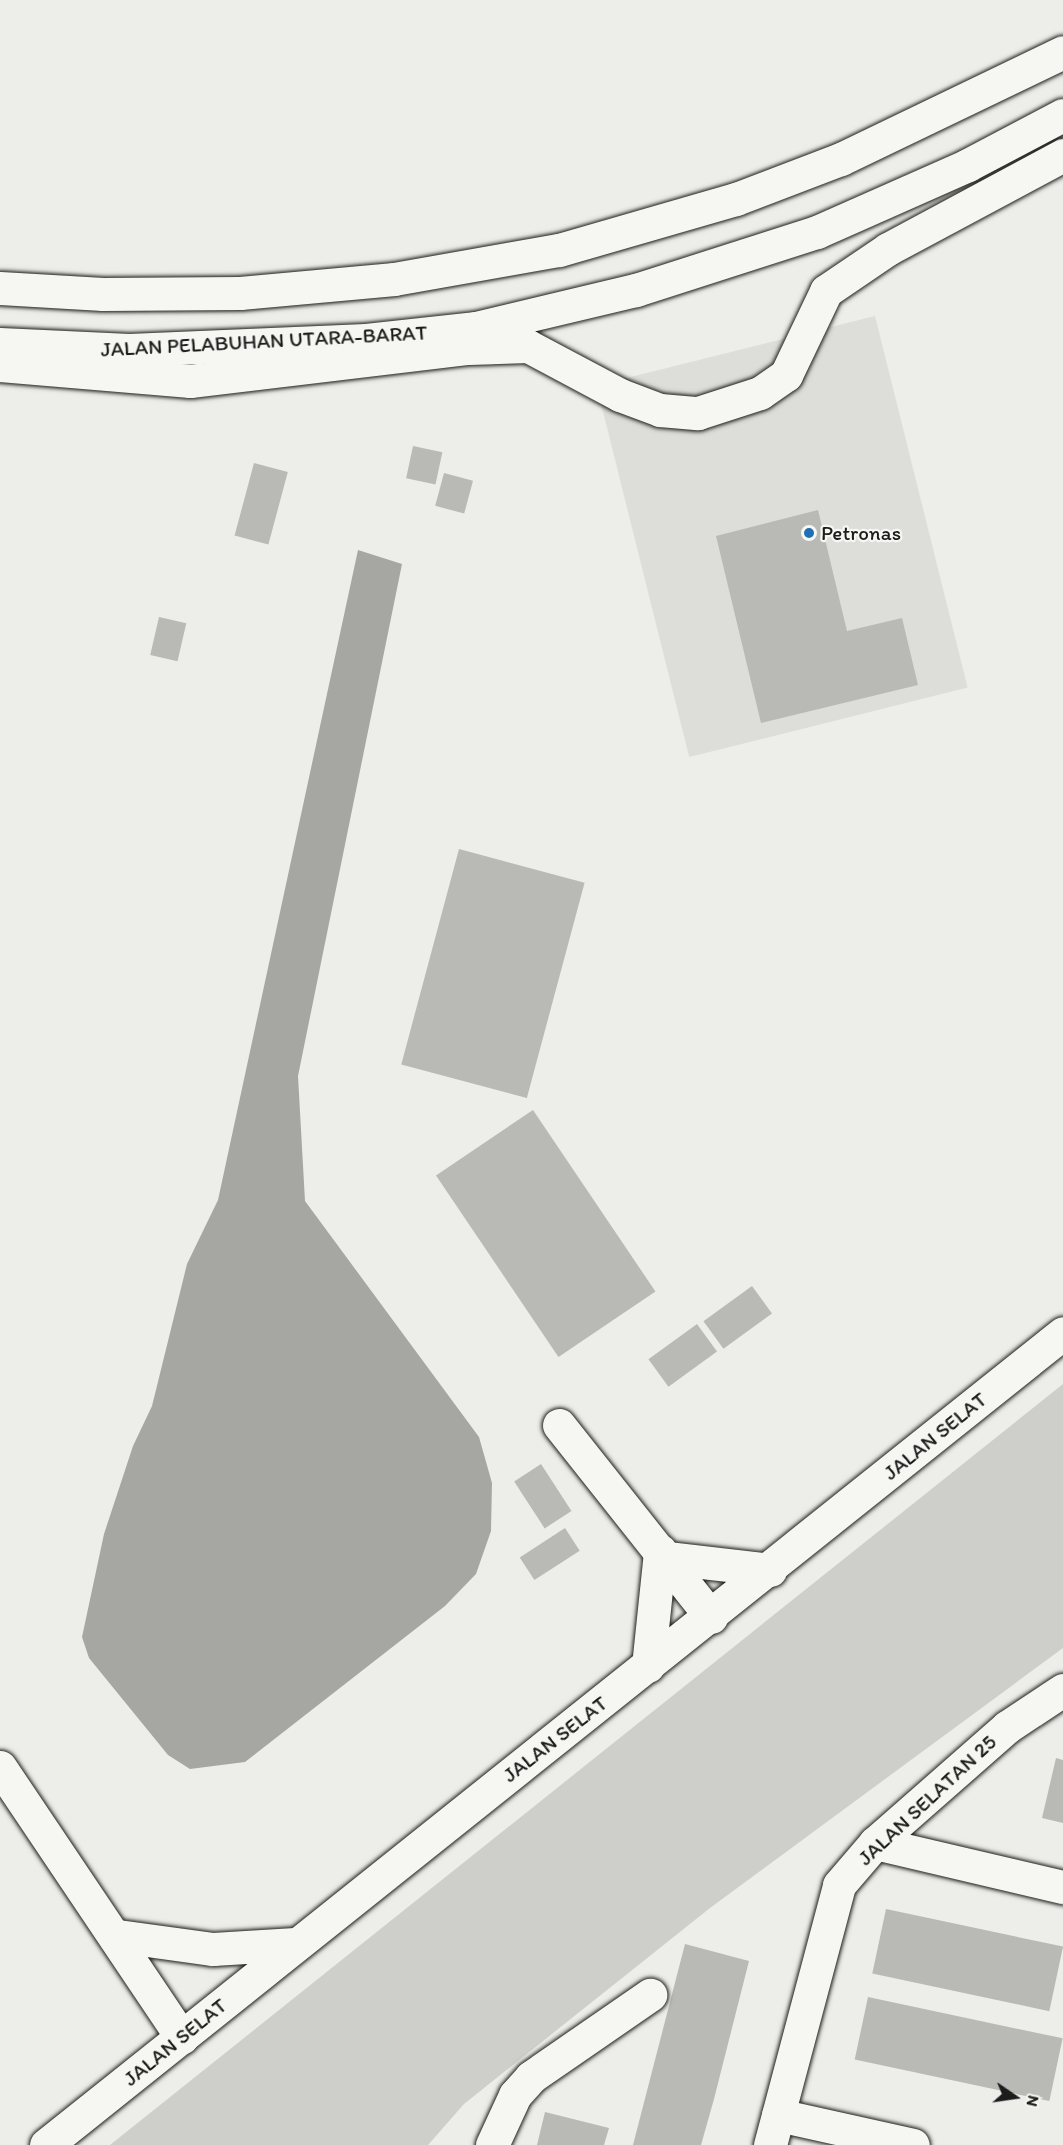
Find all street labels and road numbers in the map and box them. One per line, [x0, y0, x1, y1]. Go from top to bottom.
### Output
street label: JALAN PELABUHAN UTARA-BARAT [100, 320, 428, 362]
street label: JALAN SELAT [878, 1387, 992, 1485]
street label: JALAN SELAT [498, 1690, 612, 1788]
street label: JALAN SELATAN 25 [853, 1729, 1001, 1871]
street label: JALAN SELAT [118, 1993, 232, 2091]

